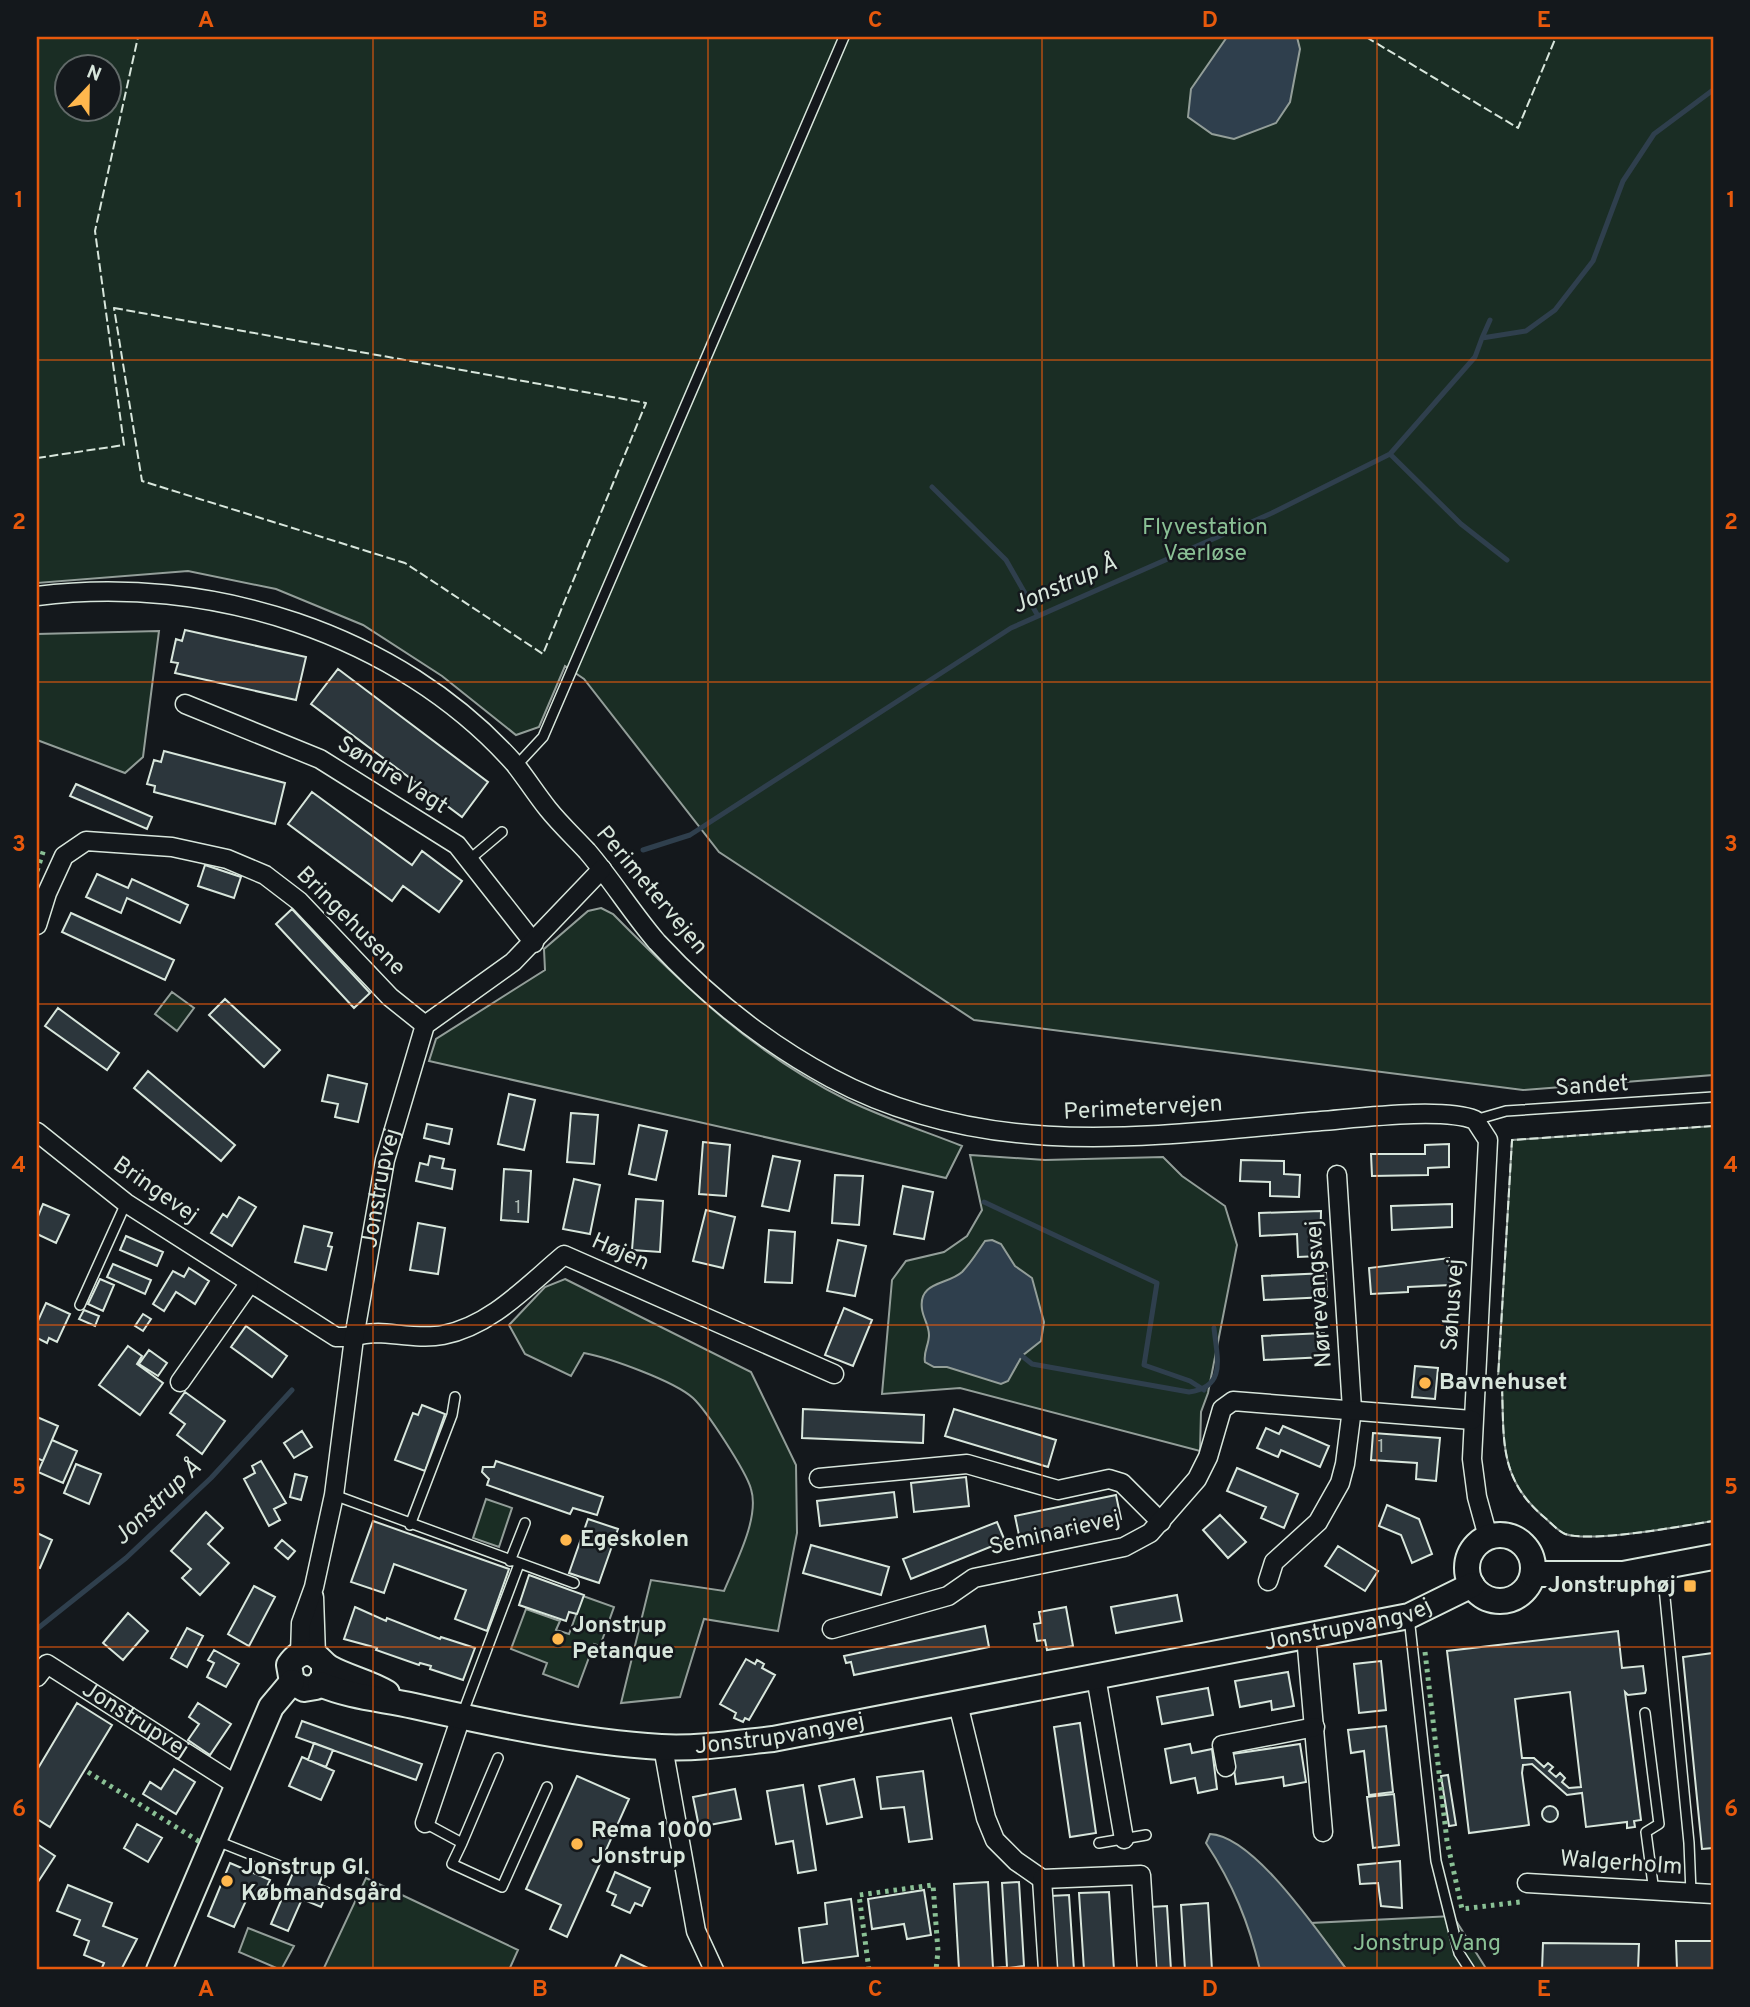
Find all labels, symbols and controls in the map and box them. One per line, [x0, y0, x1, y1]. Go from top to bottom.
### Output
text: A [198, 7, 214, 36]
text: B [532, 7, 548, 36]
text: C [868, 7, 882, 36]
text: D [1202, 7, 1218, 36]
text: E [1537, 7, 1551, 36]
north arrow [52, 52, 122, 122]
text: N [83, 60, 104, 88]
text: 1 [14, 187, 24, 216]
text: 1 [1726, 187, 1736, 216]
text: 2 [12, 509, 26, 538]
text: 2 [1724, 509, 1738, 538]
park label: Flyvestation Værløse [1142, 514, 1268, 569]
water label: Jonstrup Å [1008, 548, 1122, 621]
street label: Søndre Vagt [331, 731, 453, 821]
street label: Perimetervejen [589, 821, 713, 961]
text: 3 [12, 831, 26, 860]
text: 3 [1724, 831, 1738, 860]
street label: Bringehusene [289, 861, 411, 983]
street label: Sandet [1554, 1070, 1630, 1104]
street label: Perimetervejen [1063, 1090, 1223, 1128]
street label: Jonstrupvej [355, 1125, 408, 1250]
street label: Bringevej [107, 1151, 203, 1231]
text: 4 [12, 1152, 26, 1181]
text: 4 [1724, 1152, 1738, 1181]
house number: 1 [514, 1196, 522, 1220]
street label: Nørrevangsvej [1300, 1219, 1340, 1369]
street label: Højen [587, 1227, 653, 1279]
street label: Søhusvej [1436, 1258, 1472, 1352]
place label: Bavnehuset [1439, 1369, 1567, 1398]
marker: Bavnehuset [1417, 1375, 1433, 1391]
house number: 1 [1377, 1435, 1385, 1459]
water label: Jonstrup Å [107, 1453, 209, 1553]
text: 5 [12, 1474, 26, 1503]
text: 5 [1724, 1474, 1738, 1503]
street label: Seminarievej [987, 1505, 1123, 1563]
place label: Egeskolen [580, 1526, 689, 1555]
marker: Egeskolen [558, 1532, 574, 1548]
place label: Jonstruphøj [1548, 1572, 1676, 1601]
marker: Jonstruphøj [1682, 1578, 1698, 1594]
street label: Jonstrupvangvej [1262, 1592, 1437, 1658]
place label: Jonstrup Petanque [572, 1612, 674, 1667]
marker: Jonstrup Petanque [550, 1631, 566, 1647]
street label: Jonstrupvej [76, 1675, 194, 1765]
street label: Jonstrupvangvej [694, 1707, 867, 1761]
text: 6 [12, 1796, 26, 1825]
text: 6 [1724, 1796, 1738, 1825]
place label: Rema 1000 Jonstrup [591, 1817, 713, 1872]
marker: Rema 1000 Jonstrup [569, 1836, 585, 1852]
street label: Walgerholm [1559, 1845, 1683, 1883]
place label: Jonstrup Gl. Købmandsgård [241, 1854, 402, 1909]
marker: Jonstrup Gl. Købmandsgård [219, 1873, 235, 1889]
park label: Jonstrup Vang [1353, 1930, 1501, 1959]
text: A [198, 1976, 214, 2005]
text: B [532, 1976, 548, 2005]
text: C [868, 1976, 882, 2005]
text: D [1202, 1976, 1218, 2005]
text: E [1537, 1976, 1551, 2005]

